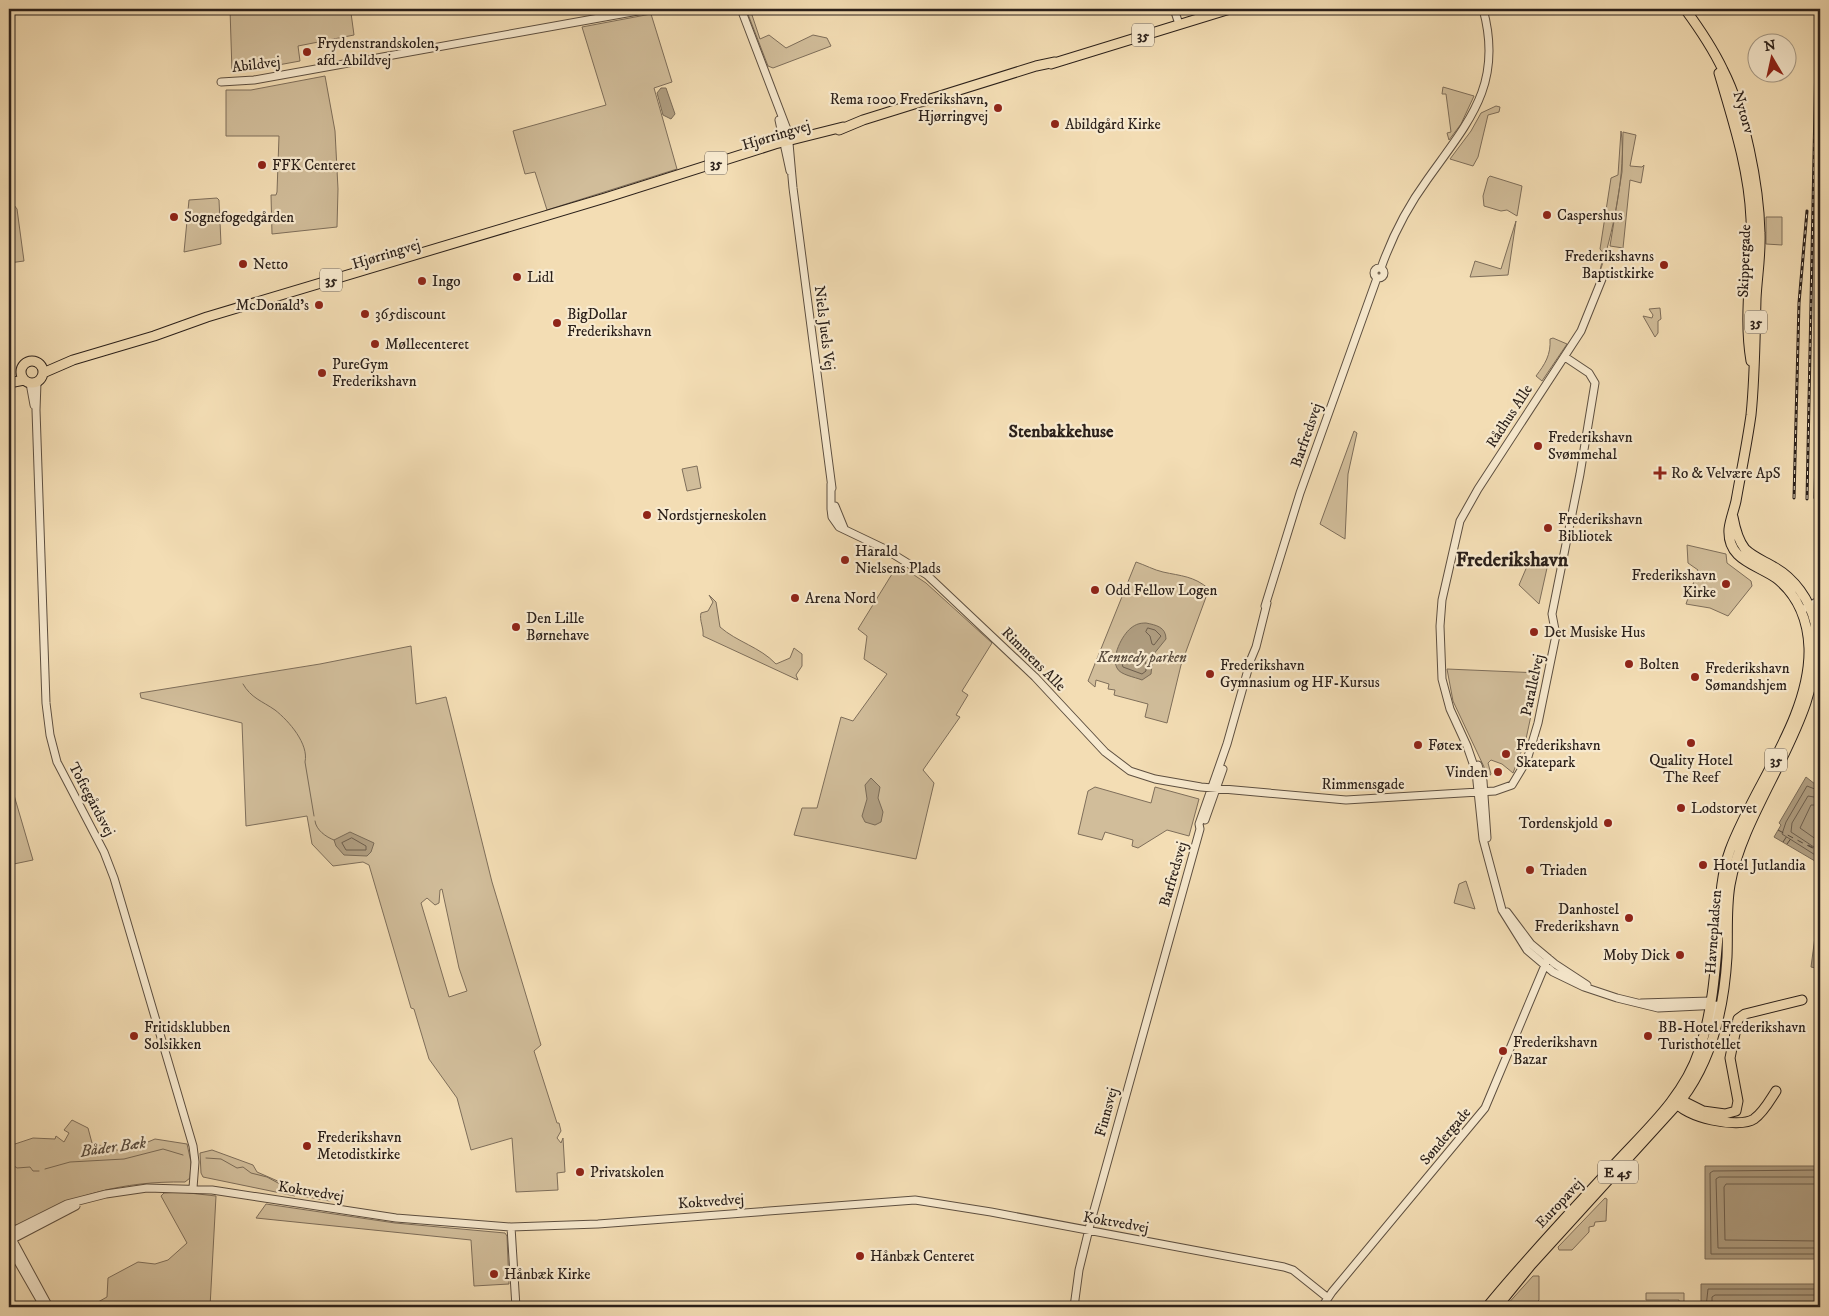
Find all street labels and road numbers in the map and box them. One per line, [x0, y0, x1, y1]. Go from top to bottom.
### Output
road number: 35 [1132, 24, 1154, 46]
street label: Abildvej [231, 52, 281, 77]
street label: Nytorv [1728, 89, 1759, 136]
street label: Hjørringvej [740, 116, 813, 155]
road number: 35 [705, 152, 727, 174]
street label: Skippergade [1734, 224, 1755, 298]
street label: Hjørringvej [350, 235, 423, 274]
road number: 35 [320, 268, 342, 292]
street label: Niels Juels Vej [810, 285, 839, 371]
road number: 35 [1745, 311, 1767, 334]
street label: Rådhus Alle [1482, 381, 1537, 452]
street label: Barfredsvej [1287, 400, 1326, 470]
street label: Rimmens Alle [997, 623, 1070, 696]
street label: Parallelvej [1517, 652, 1548, 718]
road number: 35 [1765, 748, 1787, 772]
street label: Toftegårdsvej [64, 759, 119, 839]
street label: Rimmensgade [1322, 775, 1404, 794]
street label: Barfredsvej [1155, 839, 1192, 909]
street label: Havnepladsen [1701, 889, 1726, 975]
street label: Finnsvej [1091, 1085, 1122, 1139]
street label: Søndergade [1416, 1104, 1475, 1169]
road number: E 45 [1598, 1160, 1638, 1184]
street label: Europavej [1532, 1175, 1587, 1232]
street label: Koktvedvej [277, 1177, 345, 1206]
street label: Koktvedvej [677, 1190, 745, 1213]
street label: Koktvedvej [1082, 1207, 1150, 1238]

